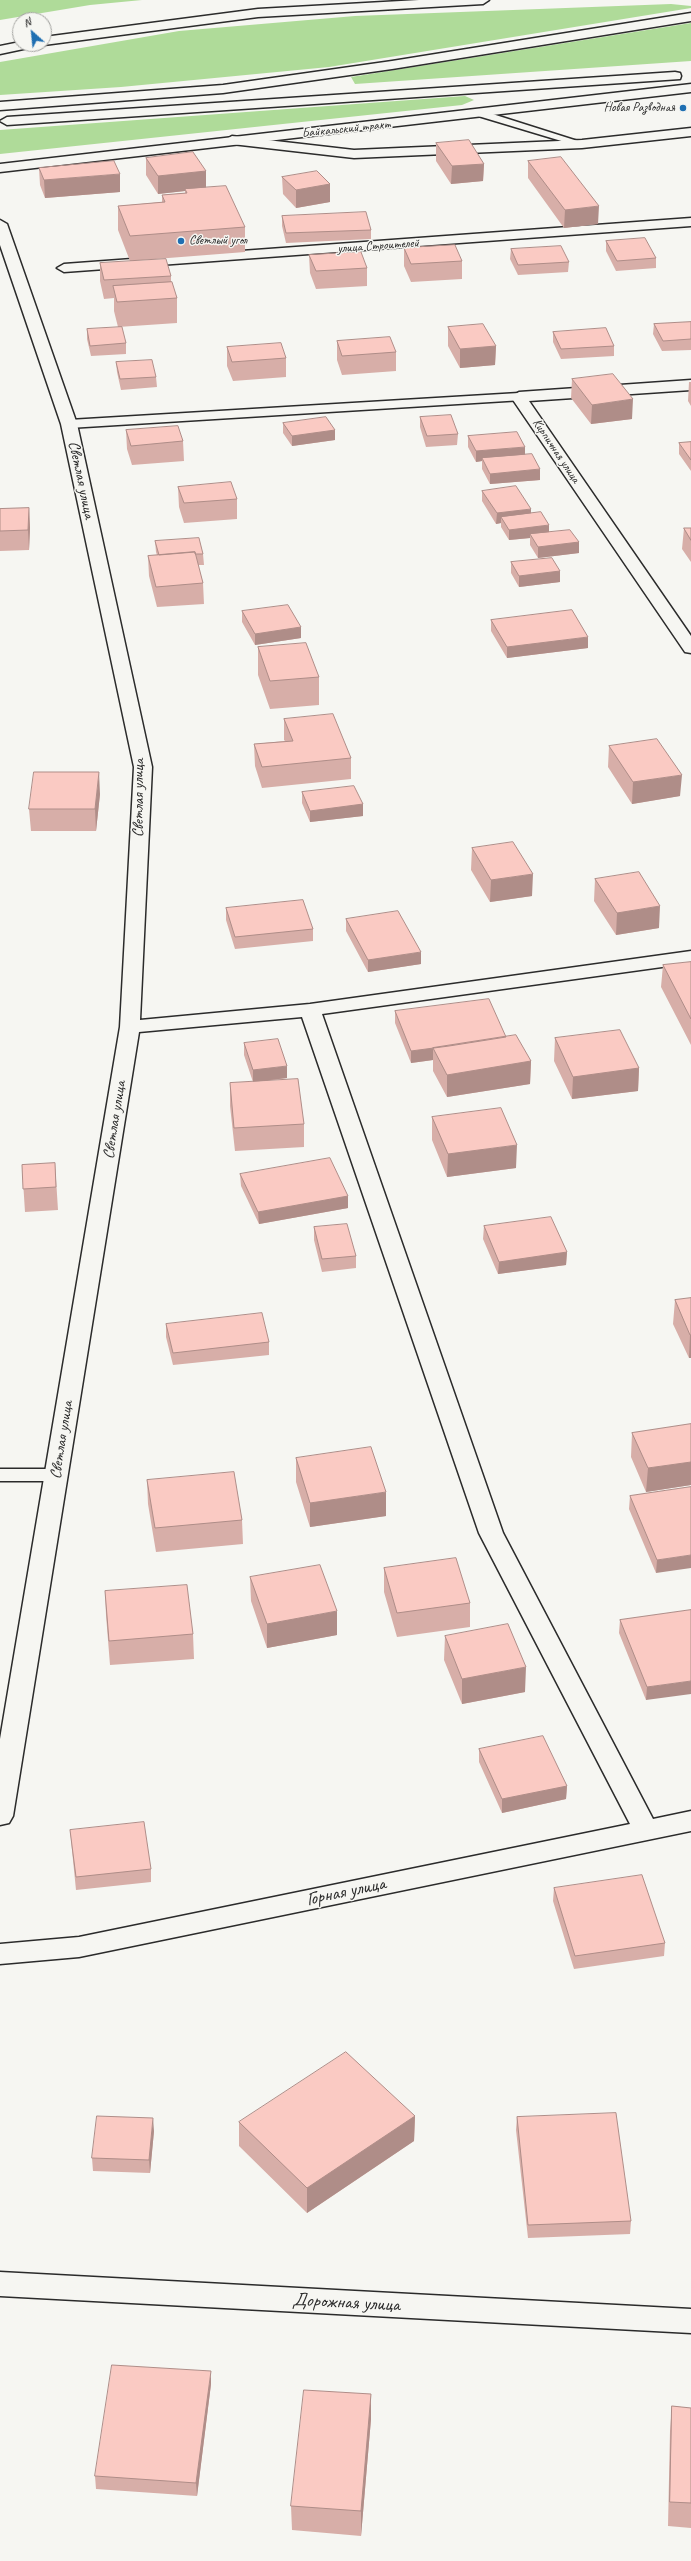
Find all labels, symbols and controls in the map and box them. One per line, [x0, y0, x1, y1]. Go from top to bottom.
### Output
north arrow [12, 12, 52, 52]
text: N [21, 14, 33, 30]
place label: Новая Разводная [604, 100, 675, 116]
marker: Новая Разводная [678, 103, 688, 113]
street label: Байкальский тракт [301, 117, 391, 141]
place label: Светлый угол [189, 233, 247, 249]
street label: улица Строителей [337, 235, 419, 257]
marker: Светлый угол [176, 236, 186, 246]
street label: Кирпичная улица [529, 416, 583, 486]
street label: Светлая улица [63, 440, 99, 520]
street label: Светлая улица [129, 759, 149, 837]
street label: Светлая улица [99, 1080, 131, 1160]
street label: Светлая улица [46, 1400, 78, 1480]
street label: Горная улица [304, 1872, 388, 1912]
street label: Дорожная улица [292, 2289, 400, 2317]

